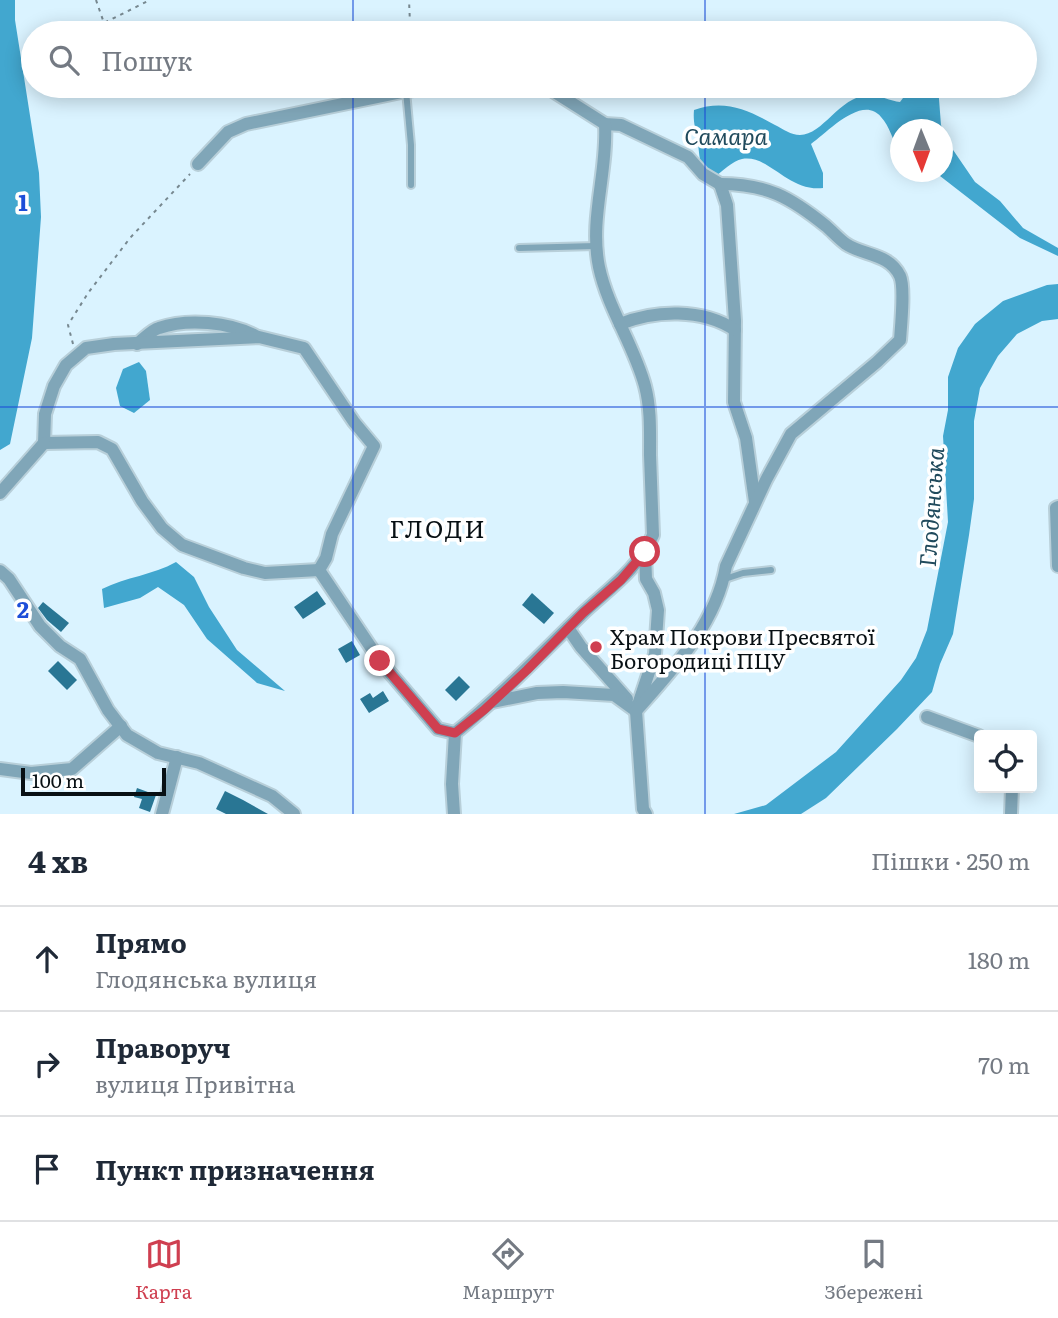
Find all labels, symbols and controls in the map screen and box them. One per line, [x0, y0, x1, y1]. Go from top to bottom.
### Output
search box [21, 21, 1037, 98]
text: Пошук [101, 40, 192, 79]
icon: search [45, 41, 83, 79]
water label: Самара [684, 118, 768, 152]
north arrow [890, 119, 953, 182]
text: 1 [18, 184, 28, 218]
water label: Глодянська [909, 446, 951, 568]
district label: ГЛОДИ [389, 510, 487, 545]
route start [629, 536, 660, 567]
text: 2 [17, 591, 29, 625]
place label: Храм Покрови Пресвятої Богородиці ПЦУ [610, 620, 875, 675]
marker: Храм Покрови Пресвятої Богородиці ПЦУ [588, 639, 604, 655]
route end [364, 645, 395, 676]
map controls [974, 730, 1037, 793]
button: locate [974, 730, 1037, 793]
scale bar [21, 765, 166, 797]
text: 100 m [32, 766, 84, 794]
text: 4 хв [28, 838, 88, 882]
text: Пішки · 250 m [871, 843, 1030, 877]
text: Прямо [95, 922, 187, 961]
icon: ahead [28, 940, 66, 978]
text: 180 m [968, 942, 1030, 976]
text: Глодянська вулиця [95, 961, 317, 995]
text: Праворуч [95, 1027, 231, 1066]
icon: right [28, 1045, 66, 1083]
text: 70 m [978, 1047, 1030, 1081]
text: вулиця Привітна [95, 1066, 295, 1100]
text: Пункт призначення [95, 1149, 375, 1188]
icon: arrive [28, 1150, 66, 1188]
tab: Карта [135, 1235, 192, 1305]
tab: Маршрут [462, 1235, 554, 1305]
tab: Збережені [825, 1235, 923, 1305]

